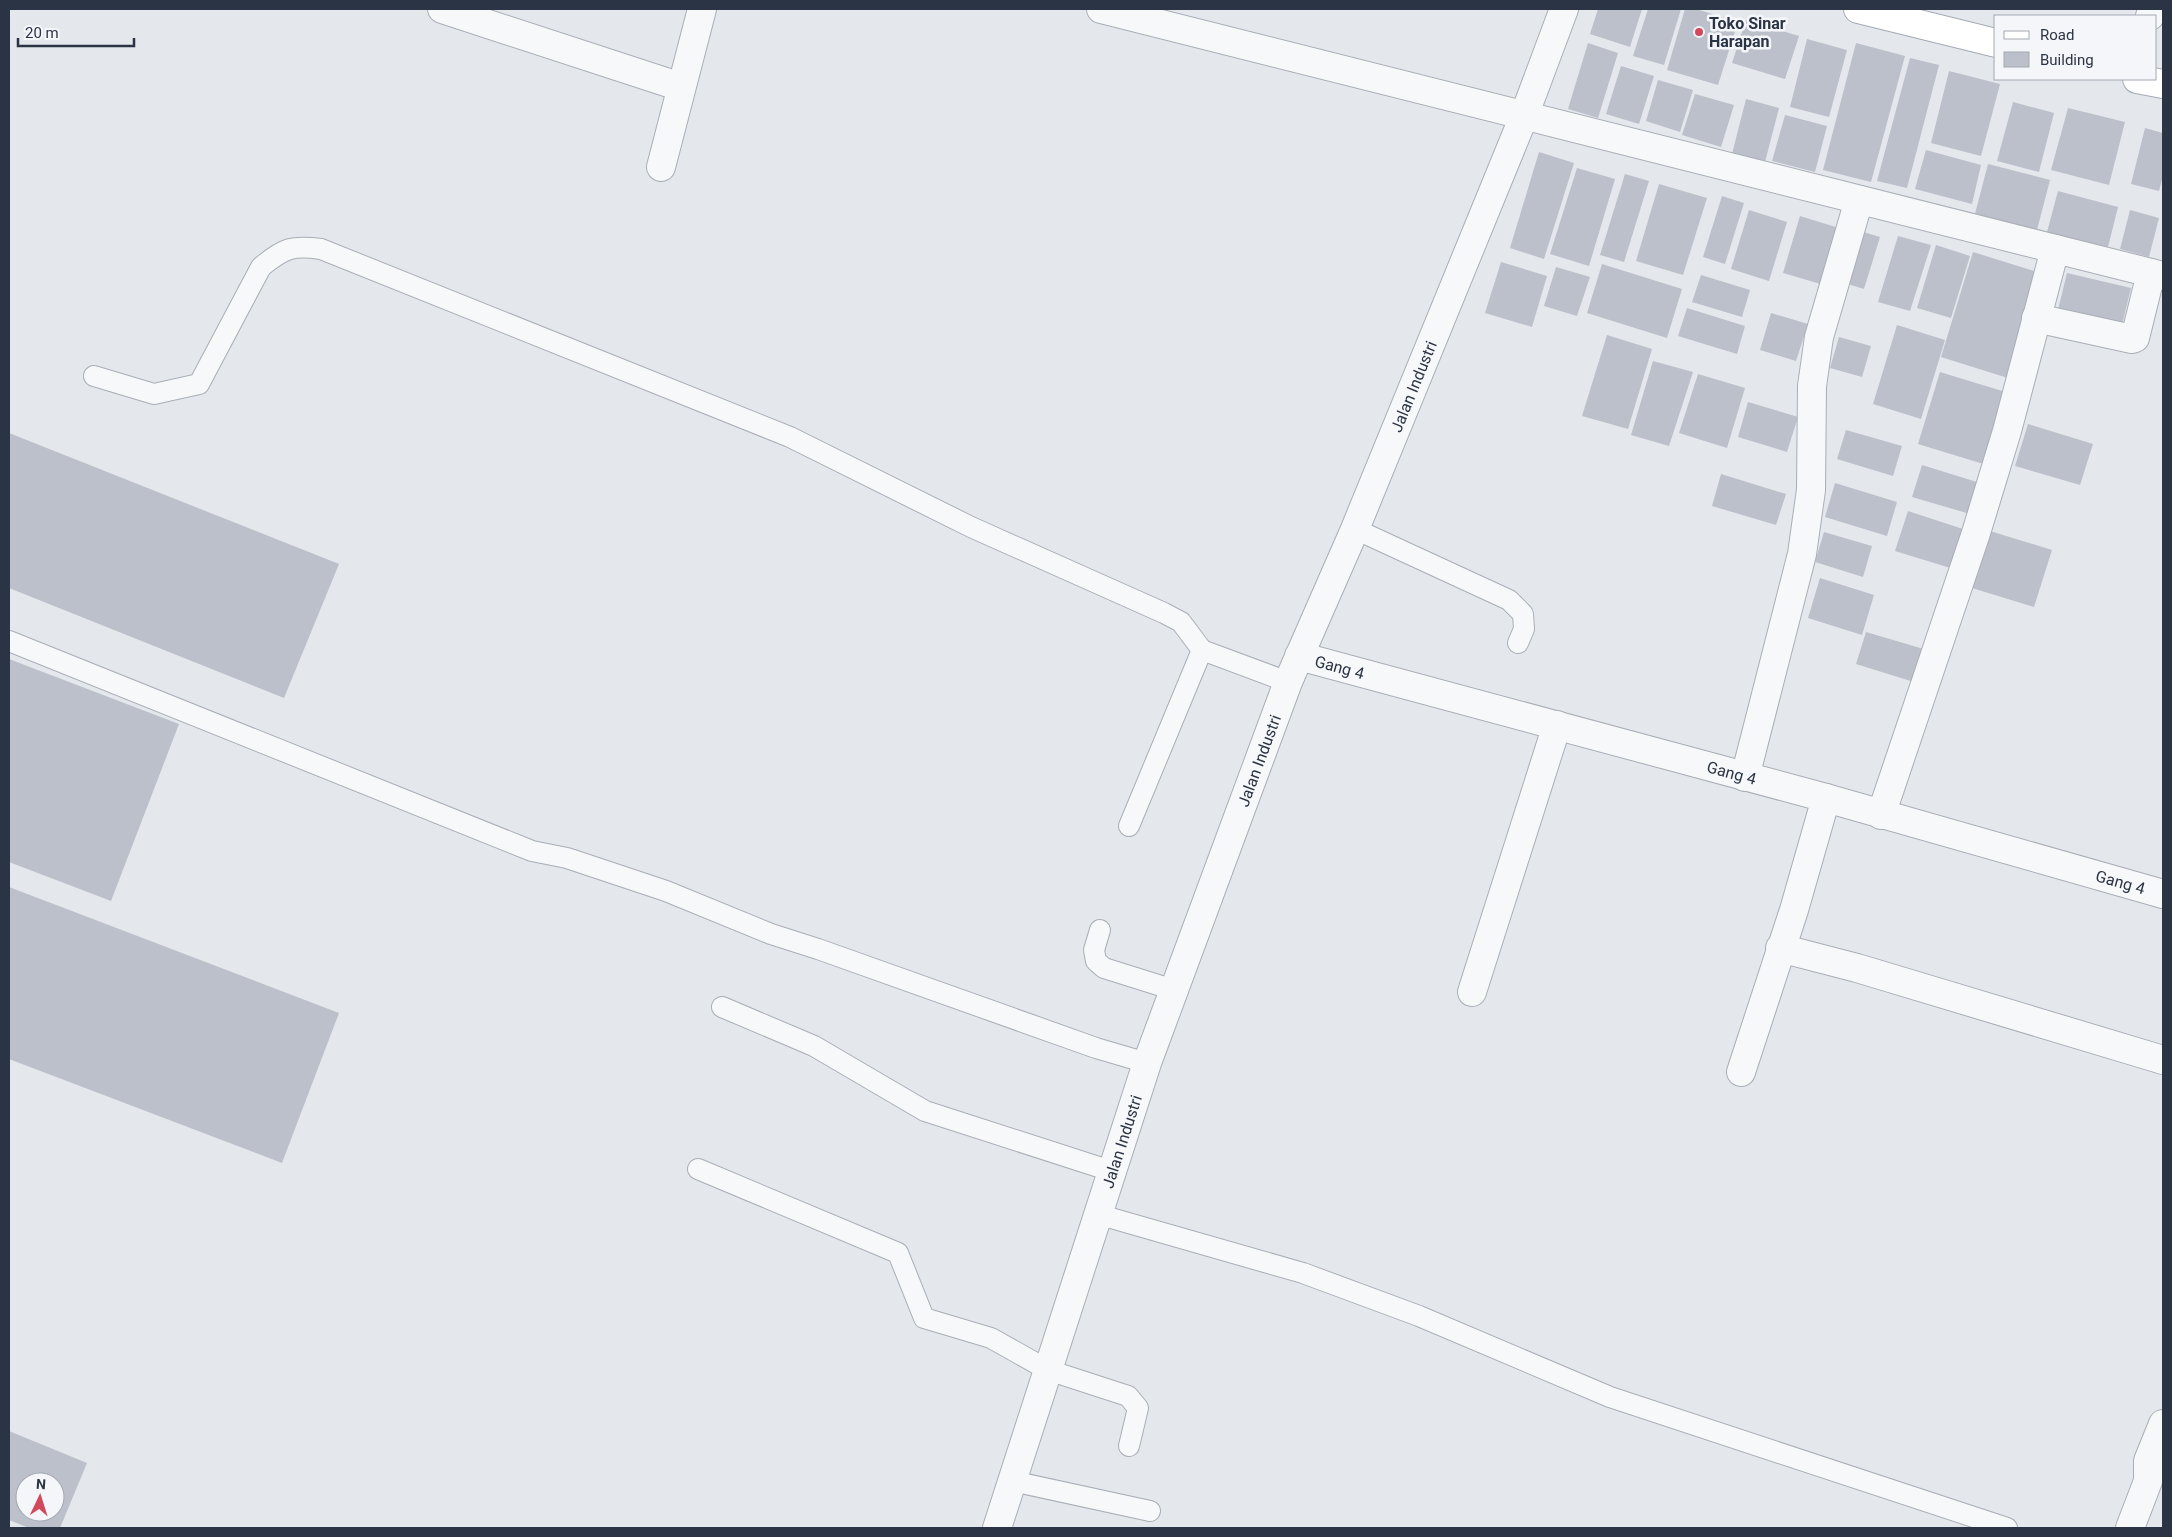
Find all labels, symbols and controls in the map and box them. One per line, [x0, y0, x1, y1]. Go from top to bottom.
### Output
place label: Toko Sinar Harapan [1709, 14, 1786, 51]
scale bar [18, 15, 134, 47]
legend [1994, 15, 2157, 80]
text: 20 m [25, 24, 59, 42]
marker: Toko Sinar Harapan [1693, 26, 1705, 38]
text: Road [2040, 26, 2074, 44]
text: Building [2040, 51, 2094, 69]
street label: Jalan Industri [1387, 338, 1441, 435]
street label: Gang 4 [1313, 652, 1366, 683]
street label: Jalan Industri [1234, 712, 1285, 810]
street label: Gang 4 [1705, 757, 1758, 789]
street label: Gang 4 [2094, 866, 2147, 898]
street label: Jalan Industri [1098, 1093, 1146, 1191]
north arrow [15, 1472, 65, 1522]
text: N [35, 1476, 46, 1492]

